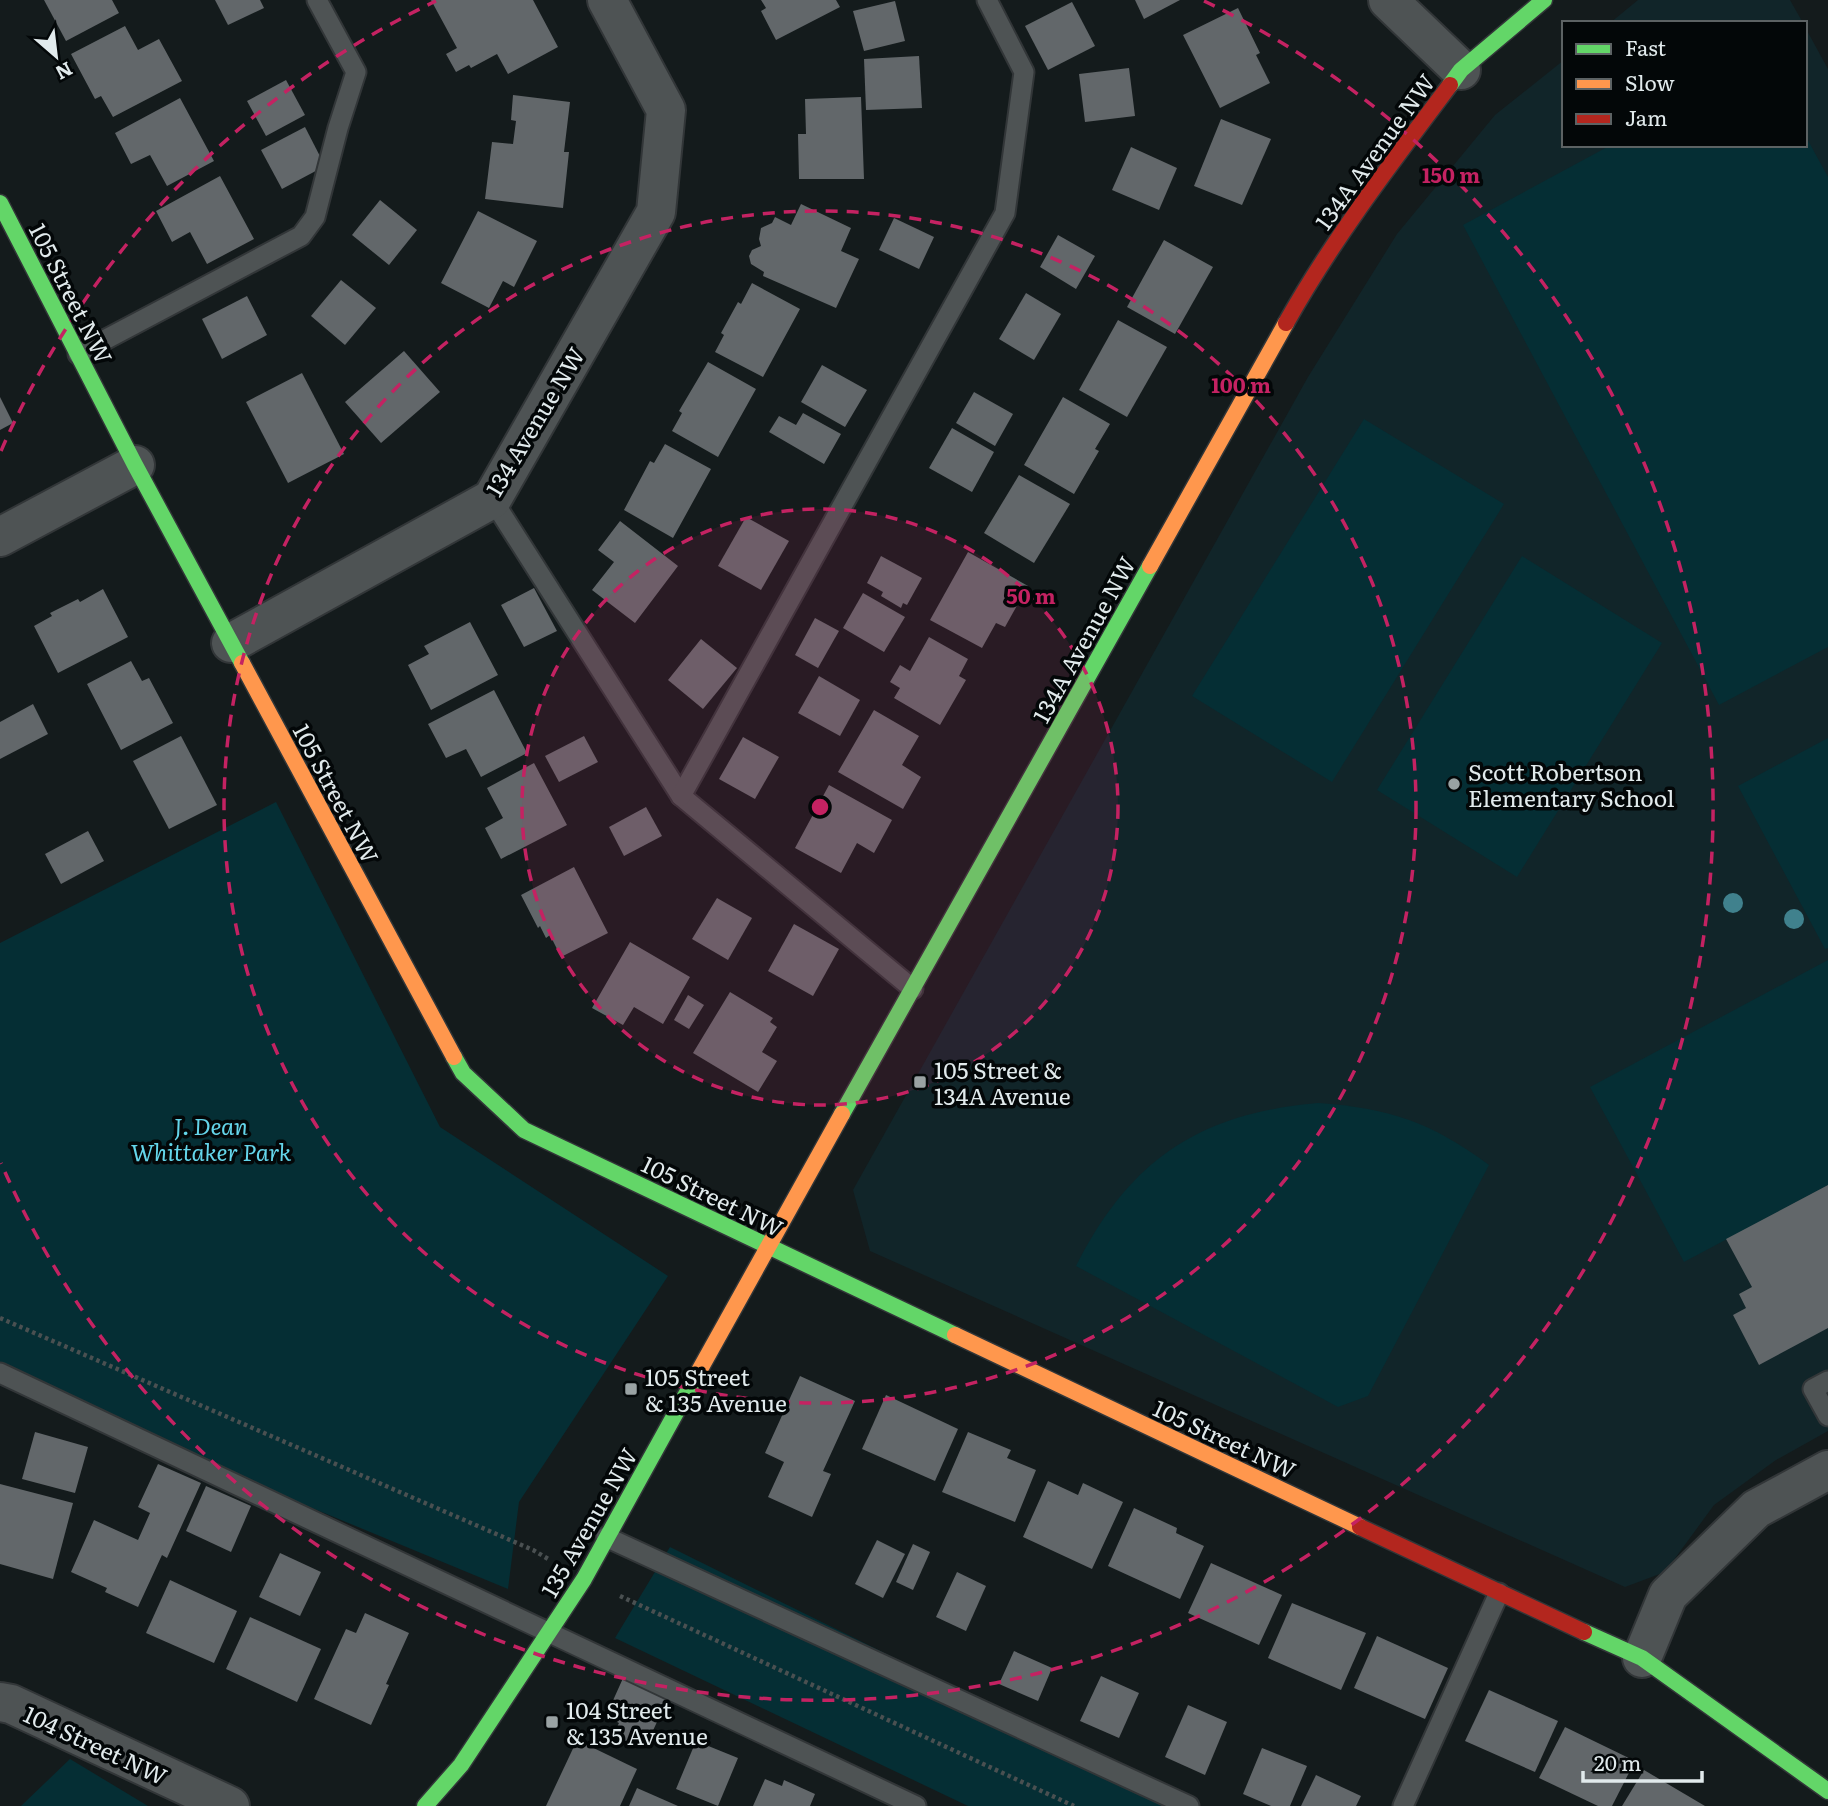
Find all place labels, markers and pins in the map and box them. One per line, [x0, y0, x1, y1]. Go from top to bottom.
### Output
place label: Scott Robertson Elementary School [1468, 754, 1675, 814]
marker: Scott Robertson Elementary School [1446, 776, 1462, 792]
centre of rings [808, 795, 832, 819]
place label: 105 Street & 134A Avenue [934, 1052, 1071, 1112]
marker: 105 Street & 134A Avenue [912, 1074, 928, 1090]
place label: 105 Street & 135 Avenue [645, 1359, 787, 1419]
marker: 105 Street & 135 Avenue [623, 1381, 639, 1397]
place label: 104 Street & 135 Avenue [566, 1692, 708, 1752]
marker: 104 Street & 135 Avenue [544, 1714, 560, 1730]

